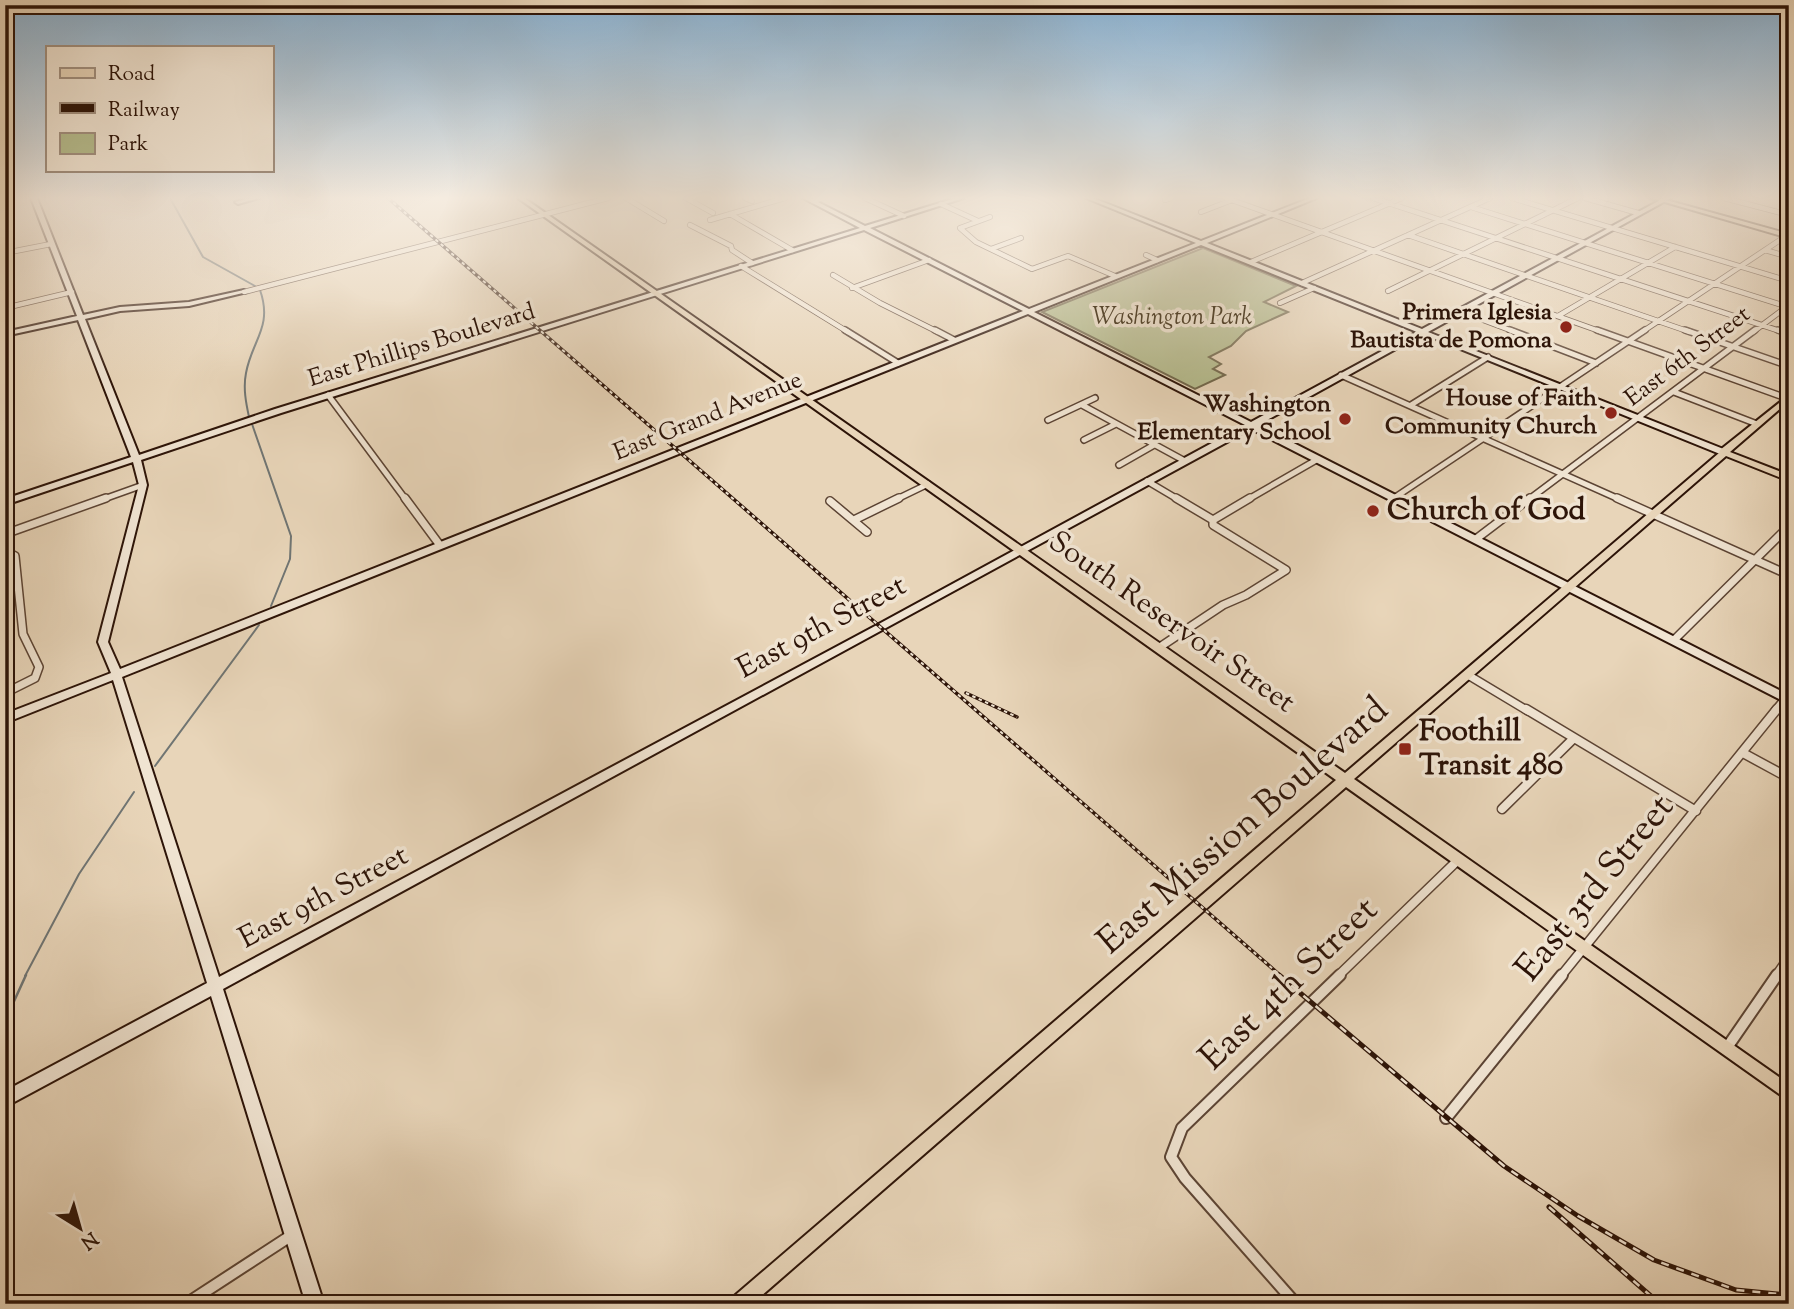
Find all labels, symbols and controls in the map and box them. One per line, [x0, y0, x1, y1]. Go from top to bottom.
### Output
legend [46, 46, 273, 172]
text: Road [108, 60, 155, 90]
text: Railway [108, 96, 180, 126]
text: Park [108, 130, 149, 160]
street label: East Phillips Boulevard [304, 295, 540, 397]
place label: Primera Iglesia Bautista de Pomona [1350, 296, 1553, 358]
street label: East 6th Street [1618, 298, 1758, 416]
park label: Washington Park [1092, 301, 1252, 335]
marker: Primera Iglesia Bautista de Pomona [1558, 319, 1574, 335]
street label: East Grand Avenue [609, 364, 807, 470]
place label: House of Faith Community Church [1385, 382, 1598, 444]
place label: Washington Elementary School [1137, 388, 1332, 450]
marker: House of Faith Community Church [1603, 405, 1619, 421]
marker: Washington Elementary School [1337, 411, 1353, 427]
place label: Church of God [1387, 490, 1586, 533]
marker: Church of God [1365, 503, 1381, 519]
street label: South Reservoir Street [1039, 522, 1303, 724]
street label: East 9th Street [730, 565, 914, 691]
street label: East Mission Boulevard [1086, 685, 1402, 969]
place label: Foothill Transit 480 [1419, 711, 1563, 788]
marker: Foothill Transit 480 [1397, 741, 1413, 757]
street label: East 3rd Street [1503, 783, 1689, 994]
street label: East 9th Street [232, 835, 416, 961]
street label: East 4th Street [1188, 885, 1392, 1085]
north arrow [46, 1194, 116, 1264]
text: N [75, 1224, 103, 1255]

